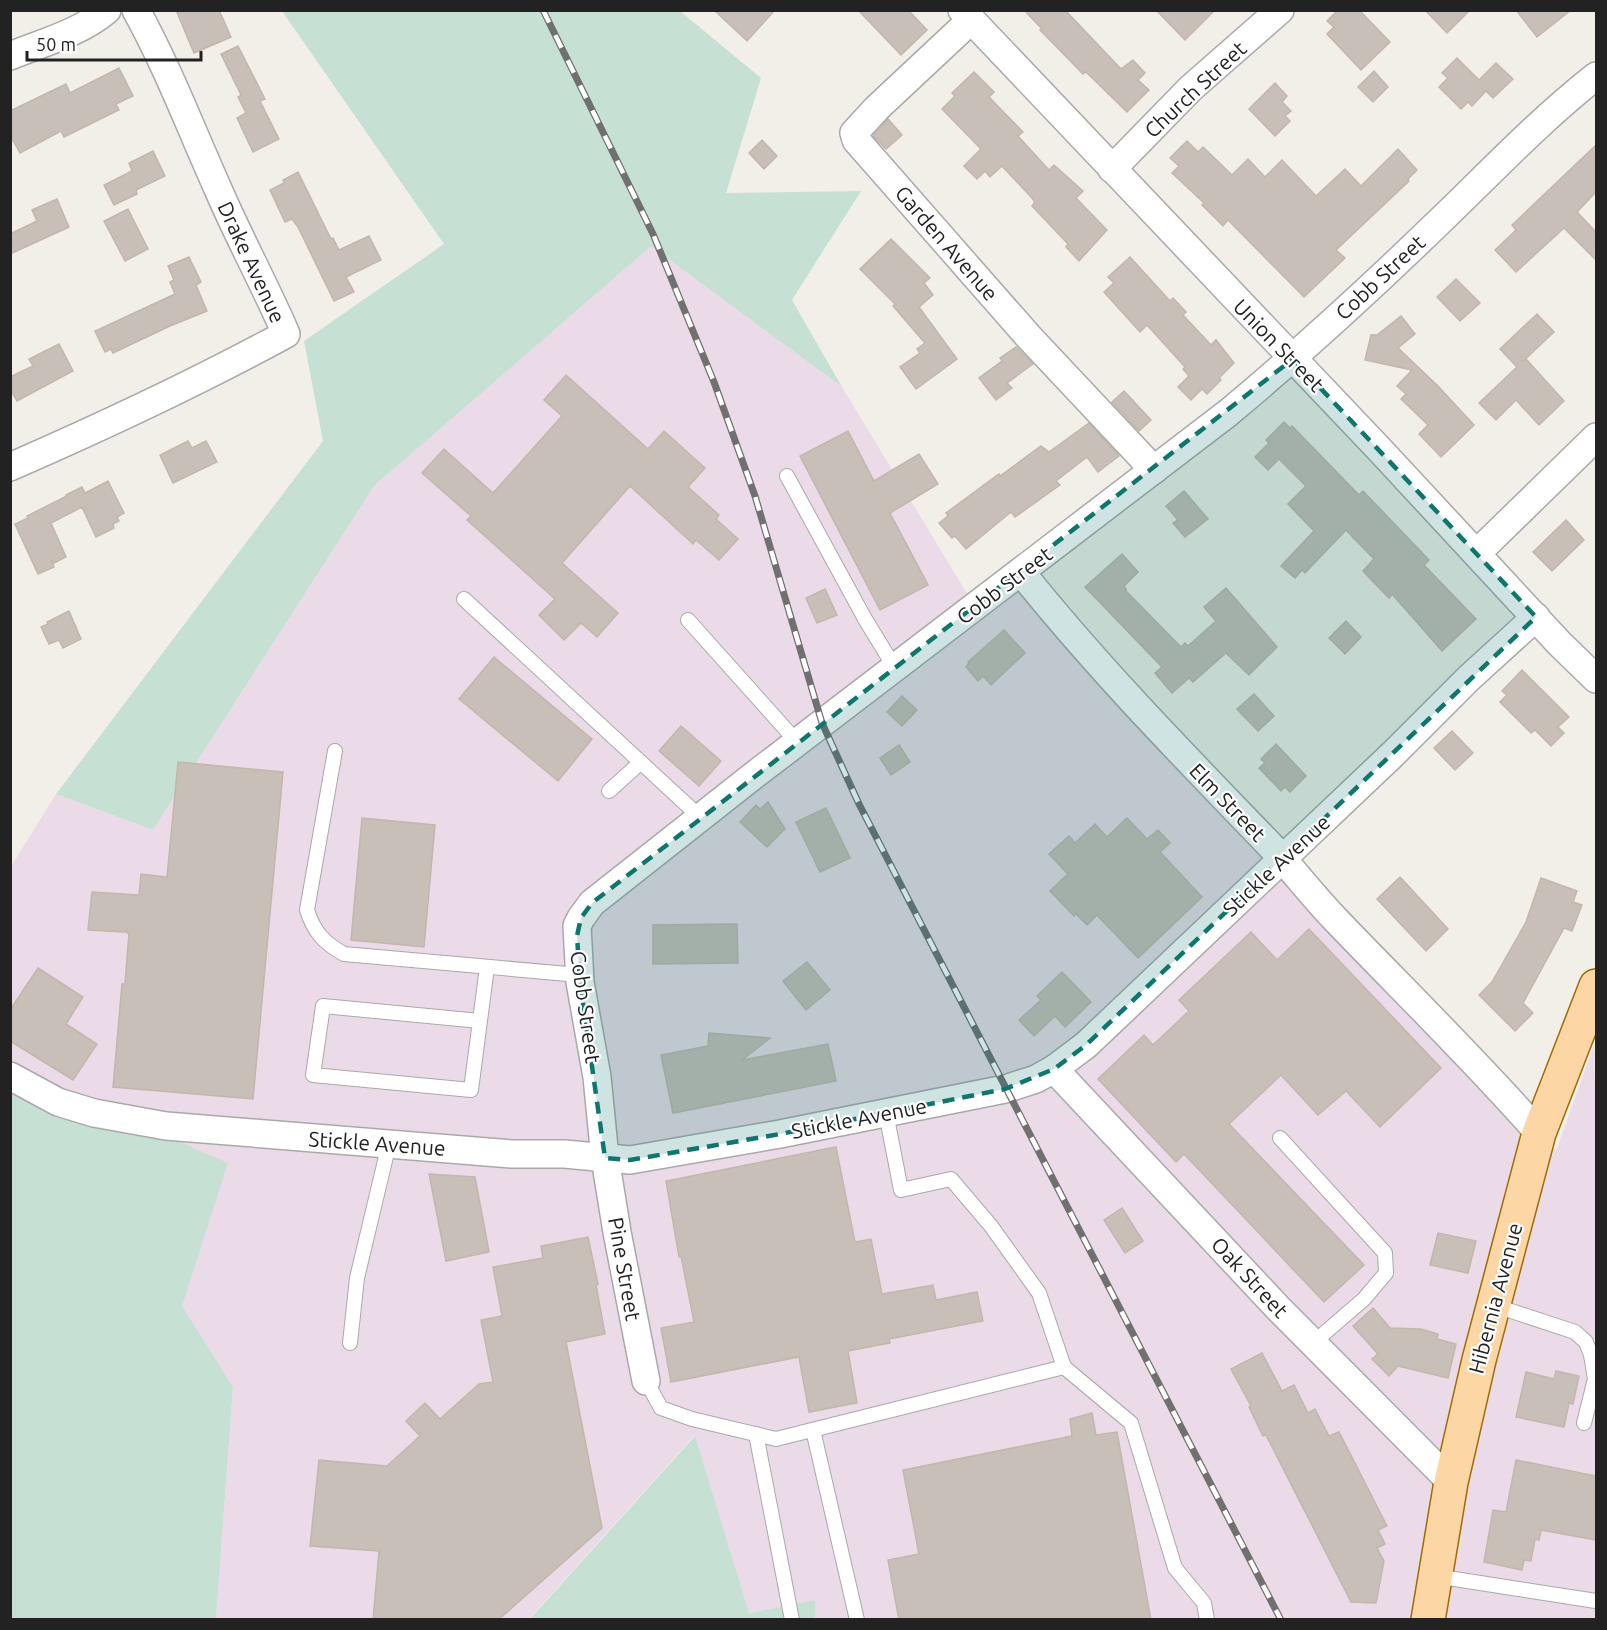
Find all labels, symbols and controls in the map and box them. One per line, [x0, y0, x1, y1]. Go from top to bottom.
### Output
scale bar [27, 24, 201, 62]
text: 50 m [36, 34, 76, 54]
street label: Church Street [1139, 36, 1251, 142]
street label: Garden Avenue [891, 181, 1003, 305]
street label: Drake Avenue [213, 198, 291, 326]
street label: Cobb Street [1330, 230, 1430, 324]
street label: Union Street [1229, 294, 1329, 396]
street label: Cobb Street [952, 541, 1056, 629]
street label: Elm Street [1185, 758, 1271, 846]
street label: Stickle Avenue [1218, 809, 1334, 921]
street label: Cobb Street [566, 949, 606, 1065]
street label: Stickle Avenue [789, 1093, 929, 1143]
street label: Stickle Avenue [308, 1126, 446, 1160]
street label: Pine Street [604, 1215, 646, 1323]
street label: Hibernia Avenue [1463, 1220, 1527, 1376]
street label: Oak Street [1207, 1232, 1293, 1322]

